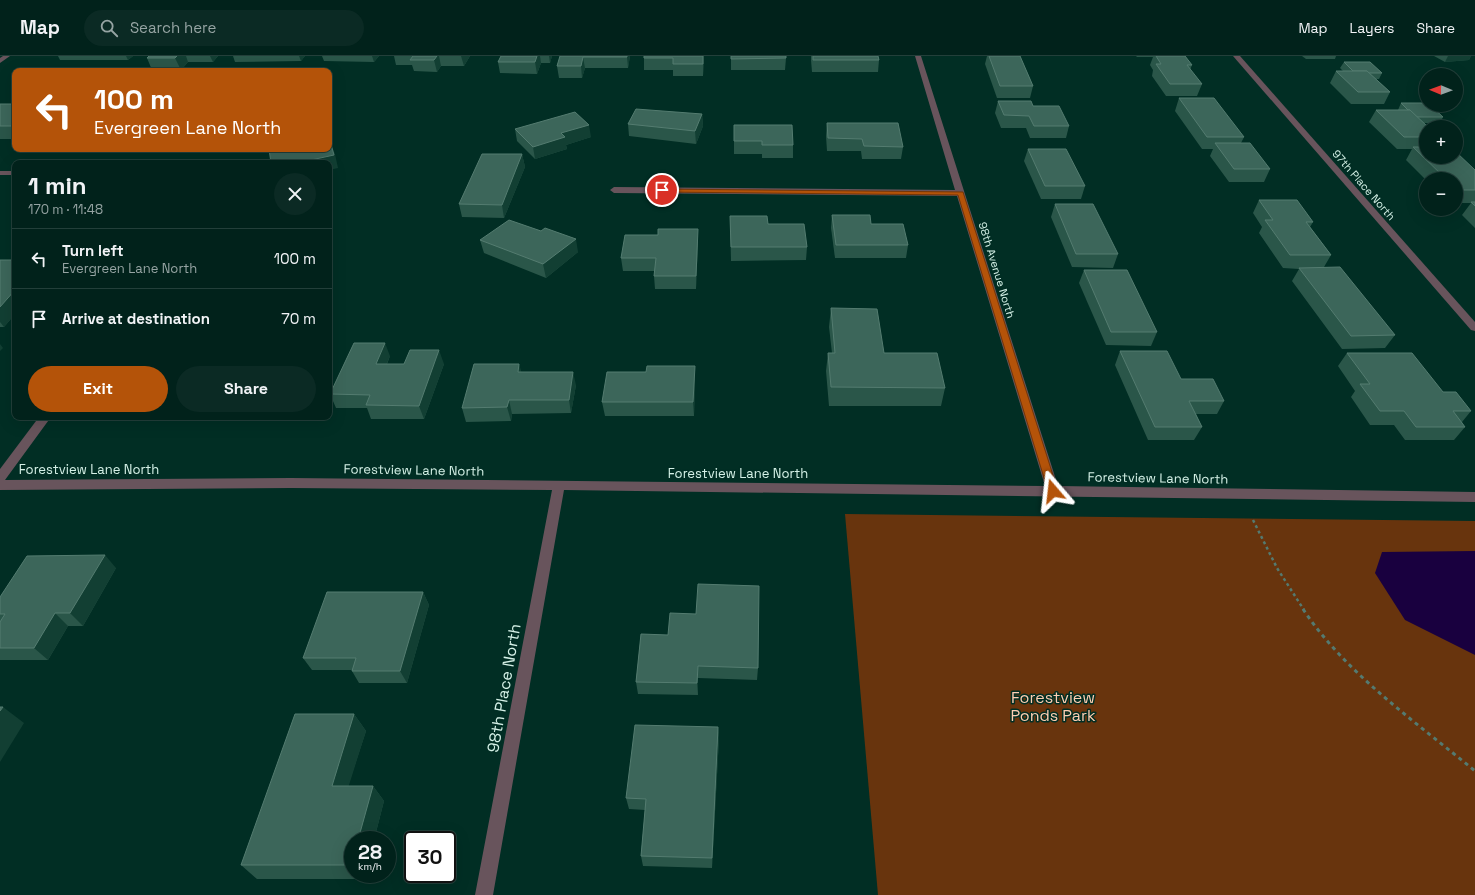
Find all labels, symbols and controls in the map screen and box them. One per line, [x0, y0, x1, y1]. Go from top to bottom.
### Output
search box [84, 10, 364, 46]
text: Map [20, 15, 60, 40]
icon: search [98, 17, 120, 39]
text: Search here [130, 18, 216, 37]
text: Map [1298, 19, 1328, 37]
text: Layers [1350, 19, 1394, 37]
text: Share [1416, 19, 1455, 37]
north arrow [1419, 68, 1463, 112]
map controls [1419, 68, 1463, 216]
text: 100 m [94, 81, 174, 117]
icon: left [28, 84, 80, 136]
text: Evergreen Lane North [94, 116, 281, 139]
button: + [1419, 120, 1463, 164]
street label: 97th Place North [1330, 147, 1398, 223]
text: 1 min [28, 170, 87, 201]
button: − [1419, 172, 1463, 216]
button: close [274, 173, 316, 215]
pin [645, 173, 679, 207]
icon: arrive [651, 179, 673, 201]
text: 170 m · 11:48 [28, 201, 103, 218]
street label: 98th Avenue North [976, 220, 1018, 320]
text: Turn left [62, 241, 124, 260]
icon: left [28, 248, 50, 270]
text: 100 m [274, 249, 316, 268]
text: Evergreen Lane North [62, 260, 197, 277]
icon: arrive [28, 308, 50, 330]
text: Arrive at destination [62, 309, 210, 328]
text: 70 m [281, 309, 316, 328]
button: Exit [28, 366, 168, 412]
button: Share [176, 366, 316, 412]
street label: Forestview Lane North [344, 460, 484, 480]
street label: Forestview Lane North [19, 461, 159, 478]
street label: Forestview Lane North [668, 465, 808, 482]
street label: Forestview Lane North [1088, 468, 1228, 488]
position arrow [1032, 470, 1074, 512]
street label: 98th Place North [482, 622, 526, 754]
park label: Forestview Ponds Park [1010, 687, 1096, 726]
speed limit sign: 30 [404, 831, 456, 883]
text: 28 [358, 839, 382, 865]
text: km/h [358, 860, 382, 873]

